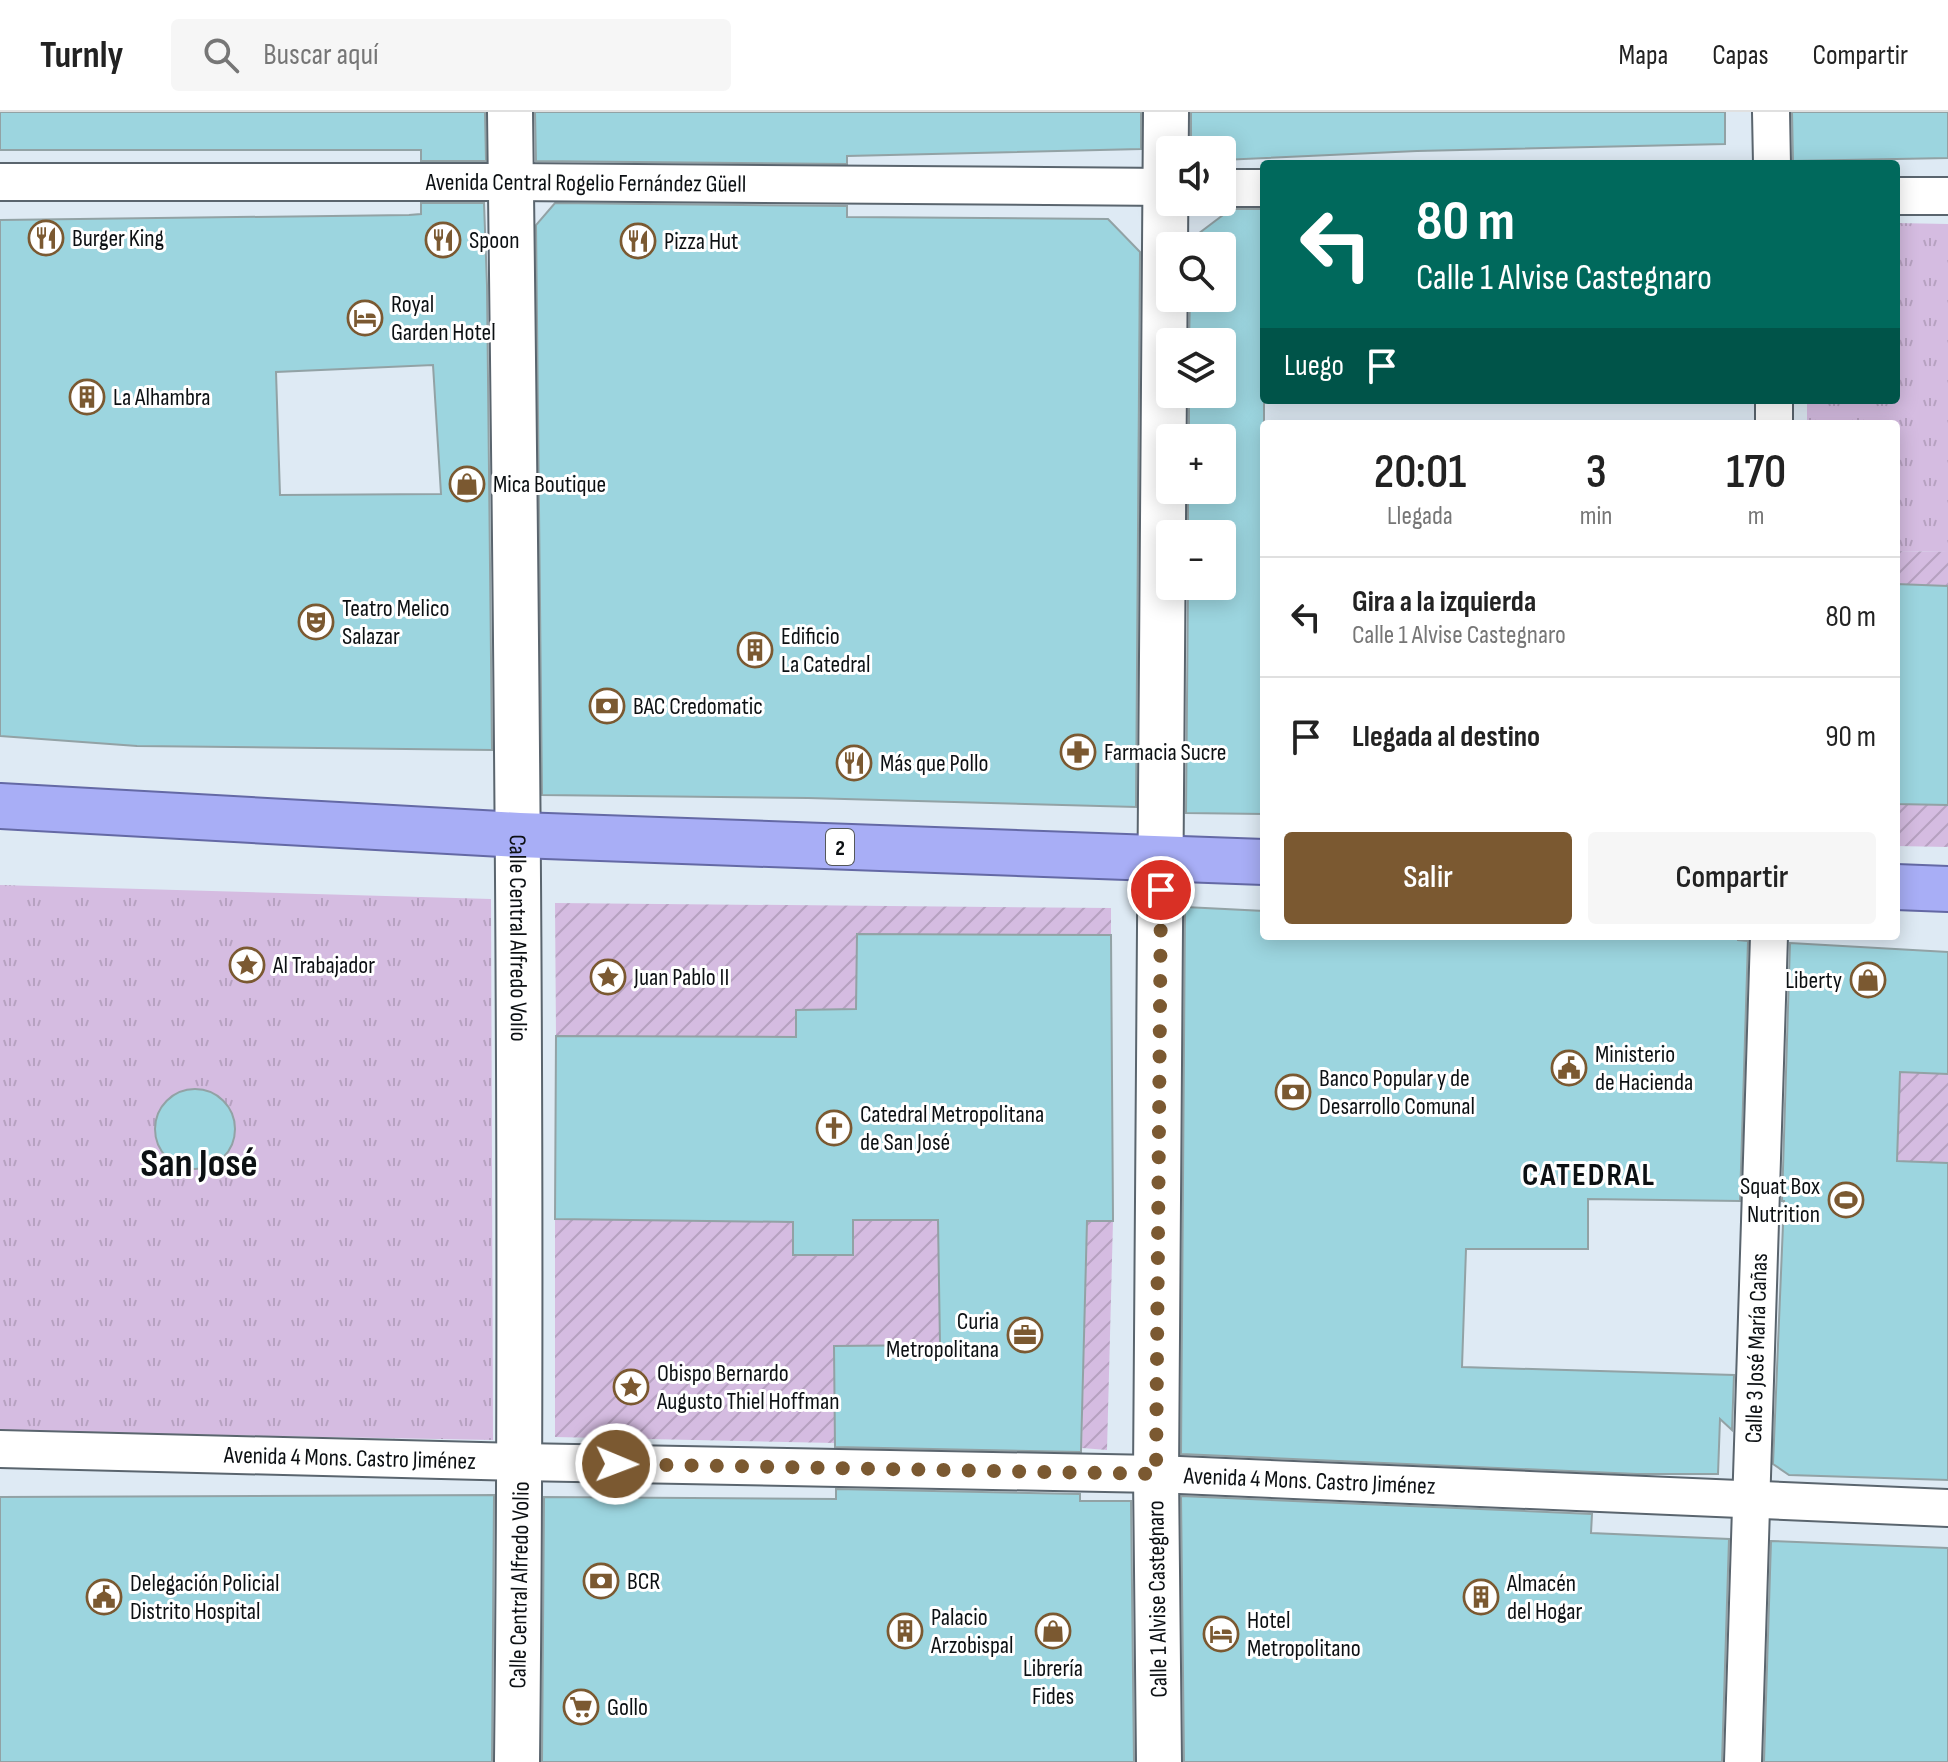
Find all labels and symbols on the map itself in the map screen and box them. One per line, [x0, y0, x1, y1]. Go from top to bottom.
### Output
street label: Avenida Central Rogelio Fernández Güell [425, 168, 746, 199]
restaurant icon: Burger King [27, 219, 65, 257]
restaurant icon: Spoon [424, 221, 462, 259]
restaurant icon: Pizza Hut [619, 222, 657, 260]
place label: Burger King [72, 224, 164, 253]
place label: Spoon [469, 226, 519, 255]
place label: Pizza Hut [664, 227, 738, 256]
place label: Royal Garden Hotel [391, 290, 496, 347]
hotel icon: Royal Garden Hotel [346, 299, 384, 337]
building icon: La Alhambra [68, 378, 106, 416]
place label: La Alhambra [113, 383, 211, 412]
shop icon: Mica Boutique [448, 465, 486, 503]
place label: Mica Boutique [493, 470, 606, 499]
place label: Teatro Melico Salazar [342, 594, 449, 651]
theatre icon: Teatro Melico Salazar [297, 603, 335, 641]
place label: Edificio La Catedral [781, 622, 870, 679]
building icon: Edificio La Catedral [736, 631, 774, 669]
bank icon: BAC Credomatic [588, 687, 626, 725]
place label: BAC Credomatic [633, 692, 763, 721]
pharmacy icon: Farmacia Sucre [1059, 733, 1097, 771]
place label: Farmacia Sucre [1104, 738, 1226, 767]
restaurant icon: Más que Pollo [835, 744, 873, 782]
place label: Más que Pollo [880, 749, 988, 778]
road number: 2 [826, 829, 854, 865]
street label: Calle Central Alfredo Volio [503, 834, 533, 1042]
pin [1127, 856, 1195, 924]
place icon: Al Trabajador [228, 946, 266, 984]
place label: Al Trabajador [272, 951, 375, 980]
place icon: Juan Pablo II [589, 958, 627, 996]
shop icon: Liberty [1849, 961, 1887, 999]
place label: Juan Pablo II [633, 963, 729, 992]
place label: Liberty [1785, 966, 1842, 995]
place label: Ministerio de Hacienda [1595, 1040, 1693, 1097]
public building icon: Ministerio de Hacienda [1550, 1049, 1588, 1087]
place label: Banco Popular y de Desarrollo Comunal [1319, 1064, 1475, 1121]
bank icon: Banco Popular y de Desarrollo Comunal [1274, 1073, 1312, 1111]
place label: Catedral Metropolitana de San José [860, 1100, 1044, 1157]
church icon: Catedral Metropolitana de San José [815, 1109, 853, 1147]
district label: San José [140, 1140, 258, 1188]
district label: CATEDRAL [1522, 1156, 1656, 1195]
place label: Squat Box Nutrition [1740, 1172, 1820, 1229]
sports icon: Squat Box Nutrition [1827, 1181, 1865, 1219]
street label: Calle 3 José María Cañas [1739, 1253, 1774, 1444]
place label: Curia Metropolitana [886, 1307, 999, 1364]
office icon: Curia Metropolitana [1006, 1316, 1044, 1354]
place label: Obispo Bernardo Augusto Thiel Hoffman [656, 1359, 839, 1416]
place icon: Obispo Bernardo Augusto Thiel Hoffman [612, 1368, 650, 1406]
position arrow [574, 1422, 658, 1506]
street label: Avenida 4 Mons. Castro Jiménez [223, 1441, 476, 1476]
street label: Avenida 4 Mons. Castro Jiménez [1182, 1461, 1436, 1501]
street label: Calle Central Alfredo Volio [503, 1481, 536, 1689]
street label: Calle 1 Alvise Castegnaro [1141, 1500, 1174, 1698]
bank icon: BCR [582, 1562, 620, 1600]
place label: BCR [627, 1567, 660, 1596]
place label: Delegación Policial Distrito Hospital [130, 1569, 279, 1626]
place label: Almacén del Hogar [1506, 1569, 1583, 1626]
public building icon: Delegación Policial Distrito Hospital [85, 1578, 123, 1616]
building icon: Almacén del Hogar [1462, 1578, 1500, 1616]
place label: Palacio Arzobispal [930, 1603, 1014, 1660]
place label: Hotel Metropolitano [1247, 1606, 1361, 1663]
building icon: Palacio Arzobispal [886, 1612, 924, 1650]
shop icon: Librería Fides [1034, 1612, 1072, 1650]
hotel icon: Hotel Metropolitano [1202, 1615, 1240, 1653]
place label: Librería Fides [1023, 1654, 1083, 1711]
supermarket icon: Gollo [562, 1688, 600, 1726]
place label: Gollo [607, 1693, 648, 1722]

